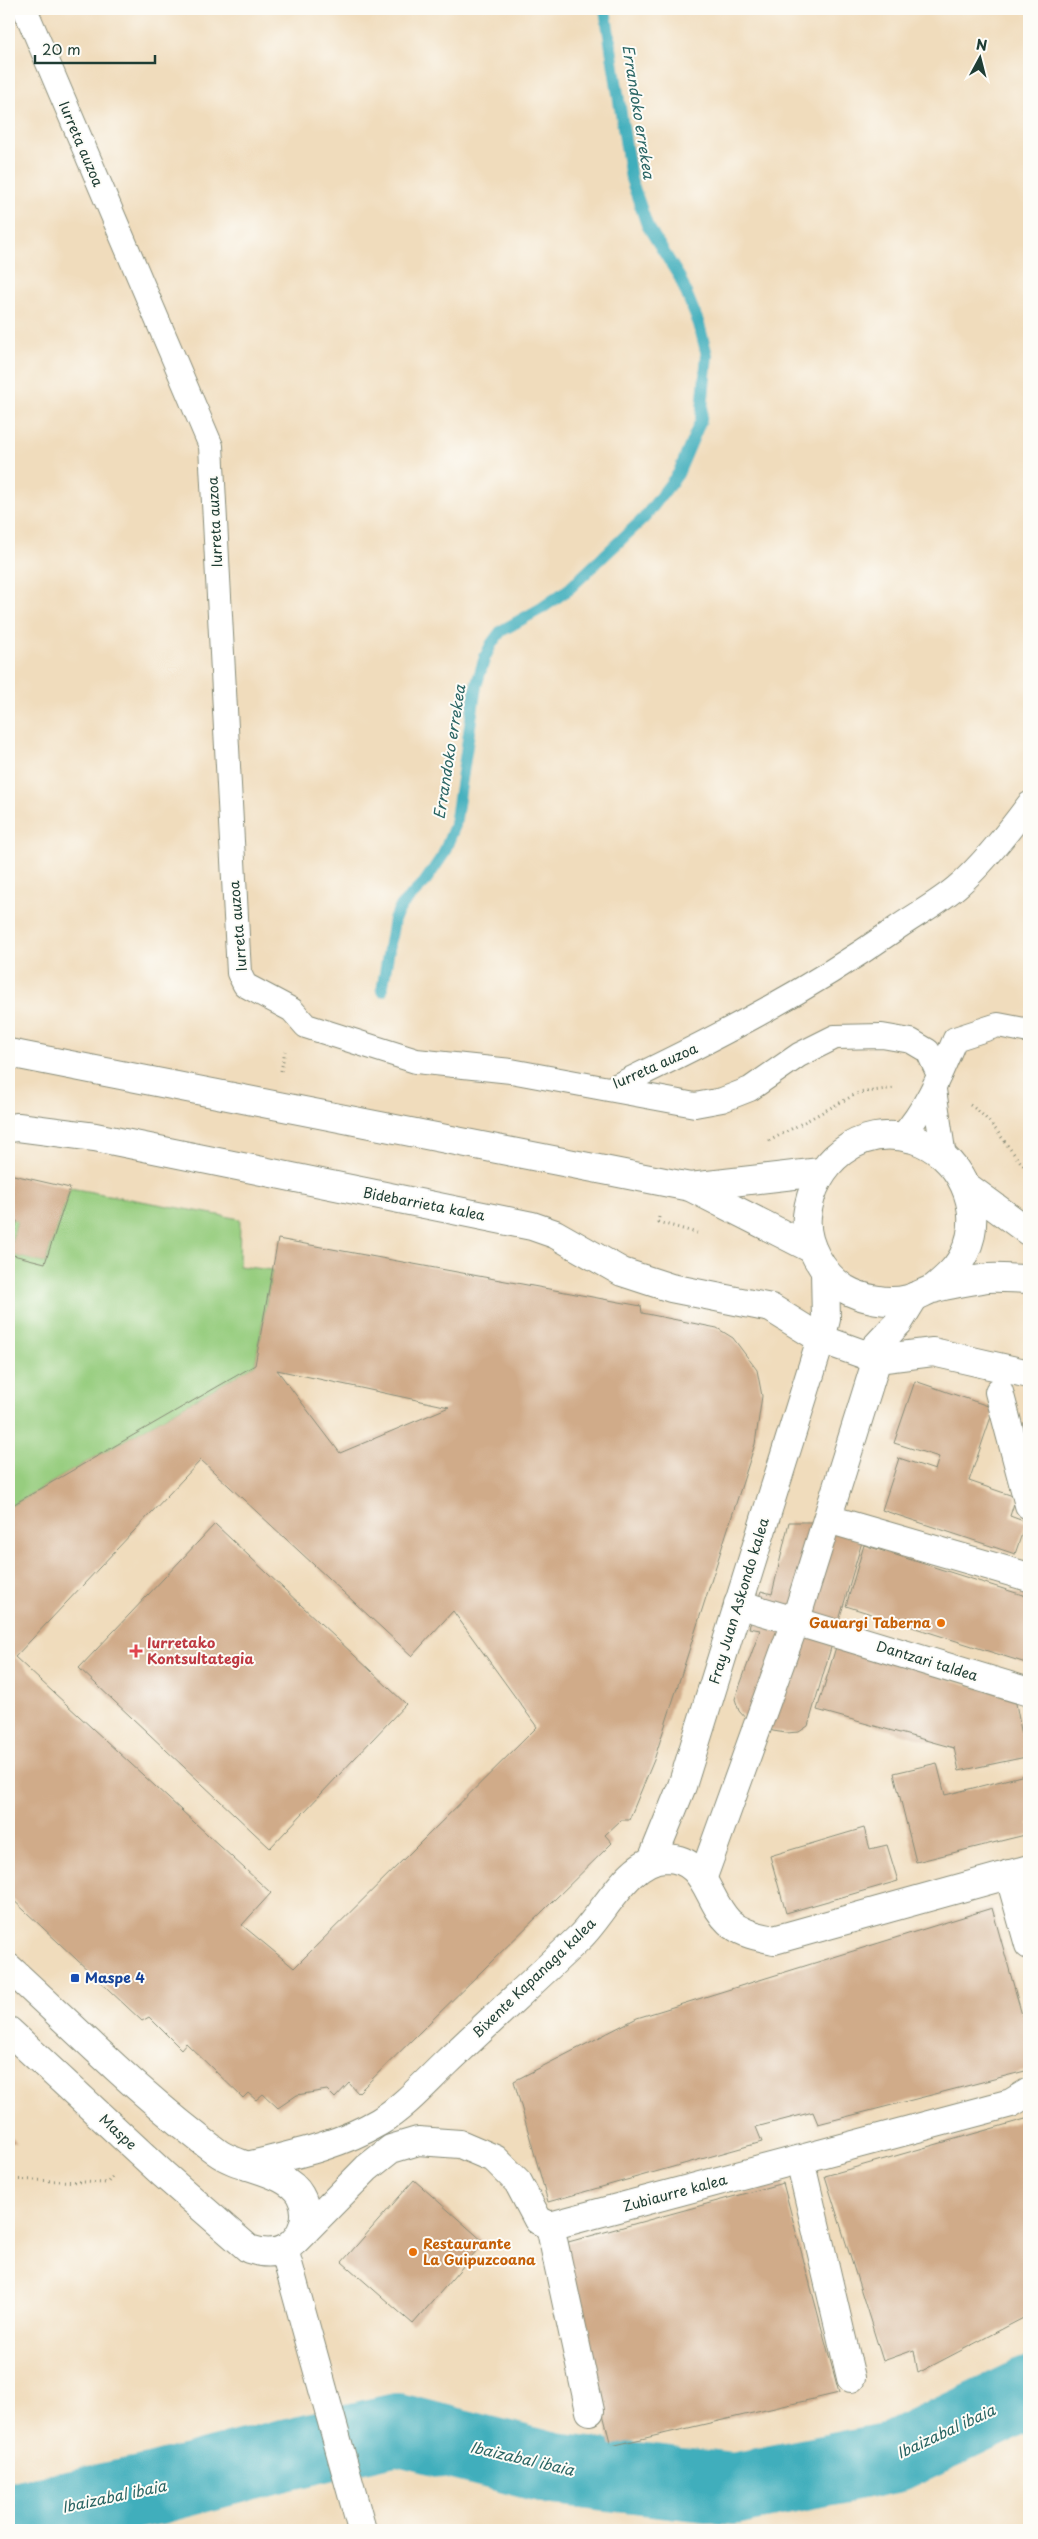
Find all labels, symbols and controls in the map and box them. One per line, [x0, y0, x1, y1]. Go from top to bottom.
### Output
scale bar [35, 32, 155, 64]
north arrow [956, 32, 1006, 82]
text: N [975, 34, 988, 56]
text: 20 m [42, 37, 81, 60]
water label: Errandoko errekea [618, 43, 662, 181]
street label: Iurreta auzoa [54, 98, 109, 190]
street label: Iurreta auzoa [202, 476, 227, 568]
water label: Errandoko errekea [427, 682, 471, 821]
street label: Iurreta auzoa [223, 880, 252, 972]
street label: Iurreta auzoa [609, 1037, 701, 1094]
street label: Bidebarrieta kalea [361, 1181, 487, 1226]
street label: Fray Juan Askondo kalea [703, 1515, 774, 1687]
place label: Gauargi Taberna [809, 1612, 932, 1633]
marker: Gauargi Taberna [935, 1617, 947, 1629]
place label: Iurretako Kontsultategia [147, 1632, 254, 1669]
street label: Dantzari taldea [874, 1635, 981, 1686]
marker: Iurretako Kontsultategia [129, 1644, 143, 1658]
street label: Bixente Kapanaga kalea [467, 1913, 600, 2042]
place label: Maspe 4 [85, 1967, 145, 1988]
marker: Maspe 4 [69, 1972, 81, 1984]
street label: Maspe [95, 2109, 142, 2154]
street label: Zubiaurre kalea [620, 2168, 730, 2217]
place label: Restaurante La Guipuzcoana [423, 2233, 536, 2270]
marker: Restaurante La Guipuzcoana [407, 2246, 419, 2258]
water label: Ibaizabal ibaia [892, 2398, 999, 2463]
water label: Ibaizabal ibaia [468, 2434, 577, 2481]
water label: Ibaizabal ibaia [59, 2473, 169, 2518]

